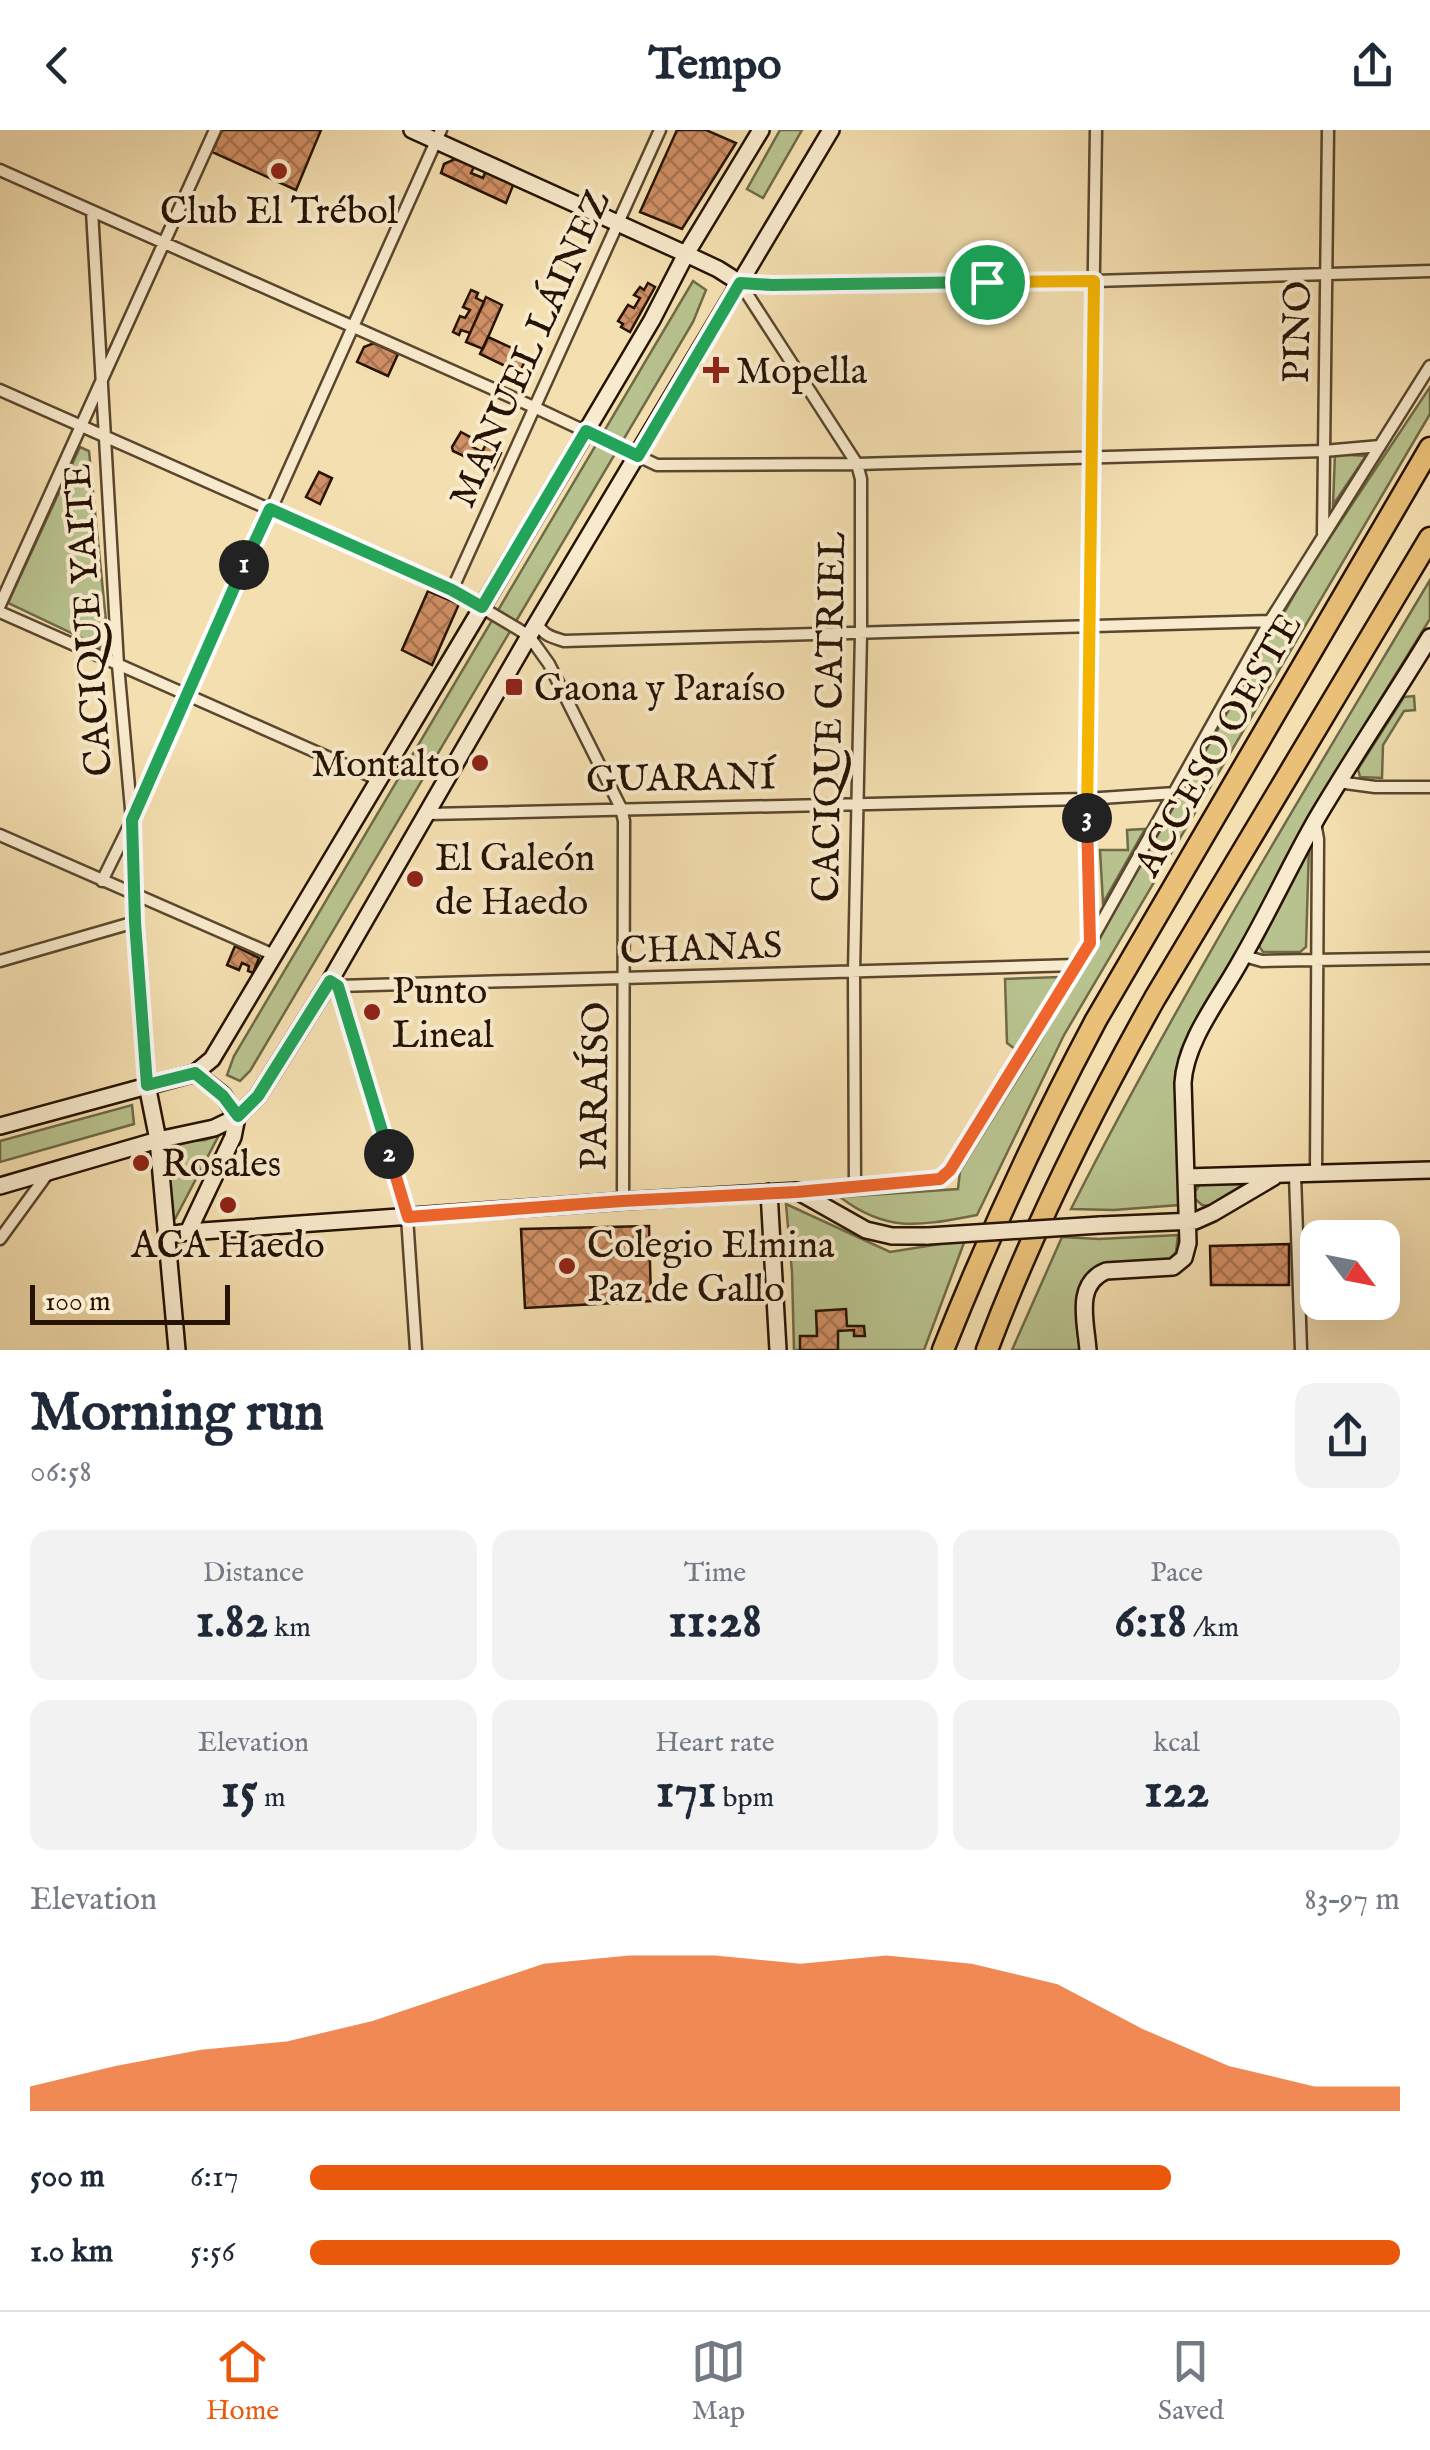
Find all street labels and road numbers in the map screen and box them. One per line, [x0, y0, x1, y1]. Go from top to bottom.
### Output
street label: MANUEL LÁINEZ [439, 182, 623, 516]
street label: PINO [1274, 281, 1324, 384]
street label: CACIQUE YAITE [55, 462, 125, 778]
street label: CACIQUE CATRIEL [804, 531, 858, 903]
street label: ACCESO OESTE [1124, 605, 1314, 887]
street label: GUARANÍ [586, 753, 778, 806]
street label: CHANAS [619, 923, 783, 977]
street label: PARAÍSO [571, 1001, 622, 1171]

